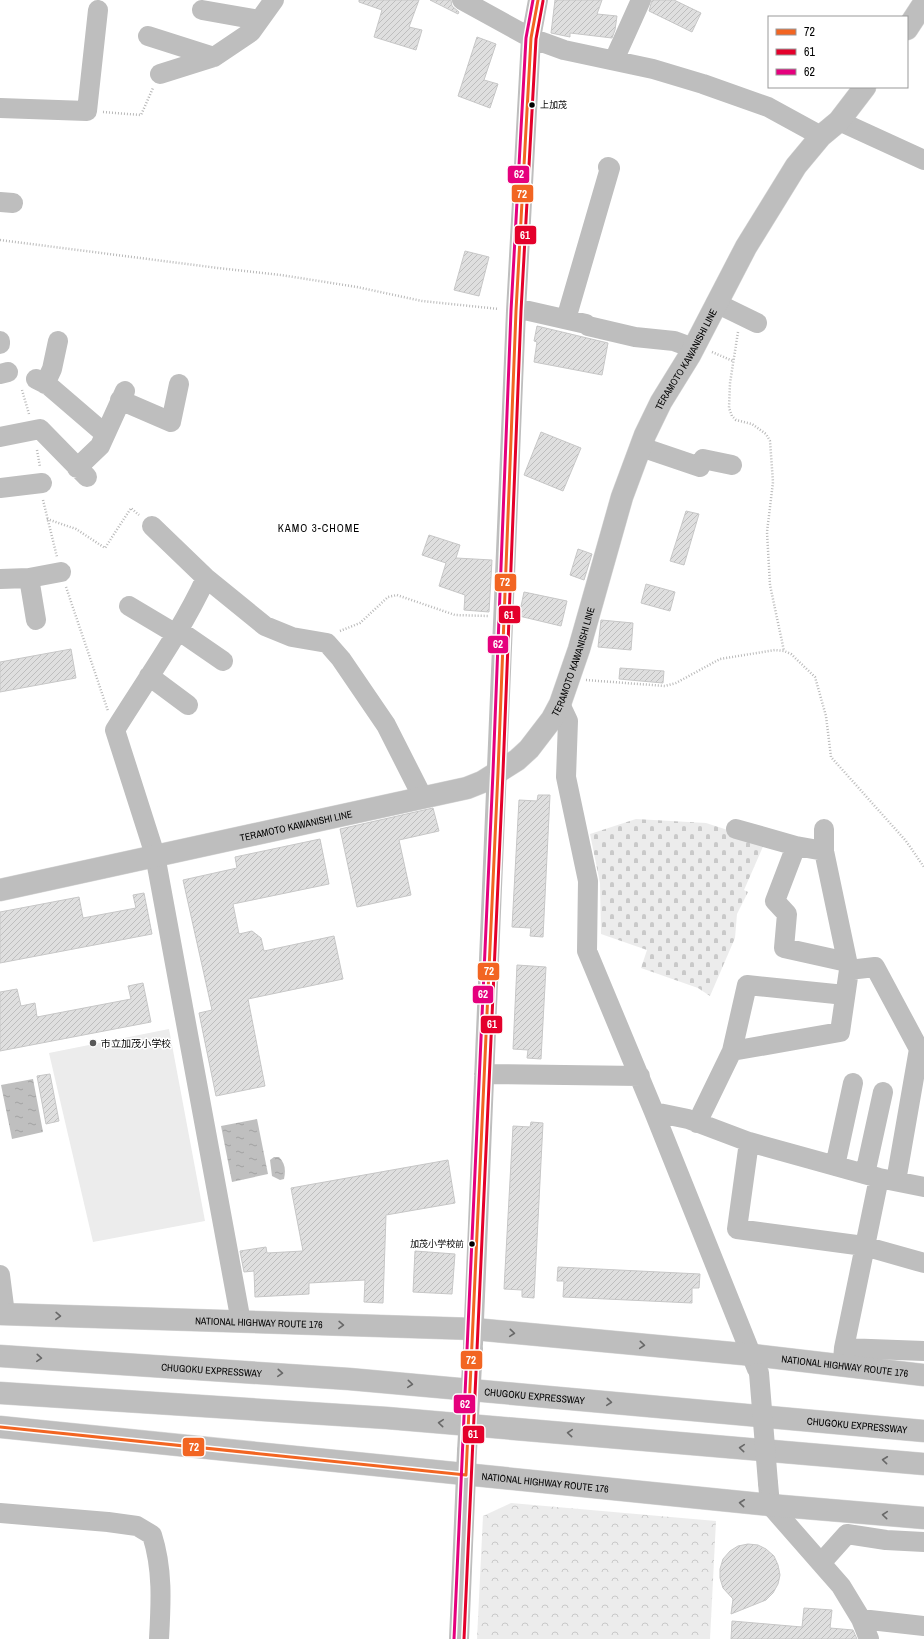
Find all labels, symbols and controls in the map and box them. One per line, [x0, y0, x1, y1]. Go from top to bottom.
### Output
legend [768, 16, 908, 88]
text: 72 [804, 24, 815, 40]
text: 61 [804, 44, 815, 60]
text: 62 [804, 64, 815, 80]
place label: 上加茂 [540, 99, 567, 111]
marker: 上加茂 [527, 100, 537, 110]
line badge: 62 [507, 165, 530, 184]
text: 62 [514, 167, 524, 181]
line badge: 72 [511, 184, 534, 203]
text: 72 [517, 187, 527, 201]
line badge: 61 [514, 225, 537, 245]
text: 61 [520, 228, 530, 242]
street label: TERAMOTO KAWANISHI LINE [652, 306, 720, 412]
district label: KAMO 3-CHOME [278, 521, 360, 535]
line badge: 72 [494, 573, 517, 592]
text: 72 [500, 575, 510, 589]
line badge: 61 [498, 605, 521, 624]
street label: TERAMOTO KAWANISHI LINE [548, 605, 597, 718]
text: 61 [504, 608, 514, 622]
line badge: 62 [487, 635, 509, 654]
text: 62 [493, 637, 503, 651]
street label: TERAMOTO KAWANISHI LINE [239, 807, 353, 844]
line badge: 72 [477, 962, 500, 981]
text: 72 [484, 964, 494, 978]
line badge: 62 [472, 985, 494, 1004]
text: 62 [478, 987, 488, 1001]
line badge: 61 [480, 1015, 503, 1034]
text: 61 [487, 1017, 497, 1031]
place label: 市立加茂小学校 [101, 1037, 171, 1050]
marker: 市立加茂小学校 [88, 1038, 98, 1048]
place label: 加茂小学校前 [410, 1238, 464, 1250]
marker: 加茂小学校前 [467, 1239, 477, 1249]
one-way arrow [55, 1312, 61, 1320]
street label: NATIONAL HIGHWAY ROUTE 176 [195, 1314, 323, 1331]
one-way arrow [338, 1321, 344, 1329]
one-way arrow [509, 1328, 515, 1337]
one-way arrow [639, 1340, 645, 1349]
line badge: 72 [460, 1350, 483, 1370]
street label: NATIONAL HIGHWAY ROUTE 176 [781, 1352, 909, 1380]
text: 72 [466, 1353, 476, 1367]
one-way arrow [36, 1354, 42, 1363]
street label: CHUGOKU EXPRESSWAY [161, 1360, 263, 1380]
one-way arrow [277, 1369, 283, 1378]
one-way arrow [407, 1380, 413, 1389]
street label: CHUGOKU EXPRESSWAY [484, 1385, 586, 1407]
line badge: 62 [453, 1394, 476, 1414]
text: 62 [460, 1397, 470, 1411]
one-way arrow [606, 1397, 612, 1406]
street label: CHUGOKU EXPRESSWAY [806, 1414, 909, 1436]
one-way arrow [438, 1418, 444, 1427]
line badge: 61 [462, 1425, 485, 1444]
text: 61 [468, 1427, 478, 1441]
one-way arrow [567, 1429, 573, 1438]
line badge: 72 [182, 1437, 205, 1457]
text: 72 [189, 1440, 199, 1454]
one-way arrow [739, 1443, 745, 1452]
one-way arrow [882, 1456, 888, 1465]
street label: NATIONAL HIGHWAY ROUTE 176 [481, 1469, 610, 1495]
one-way arrow [739, 1498, 745, 1507]
one-way arrow [882, 1510, 888, 1519]

